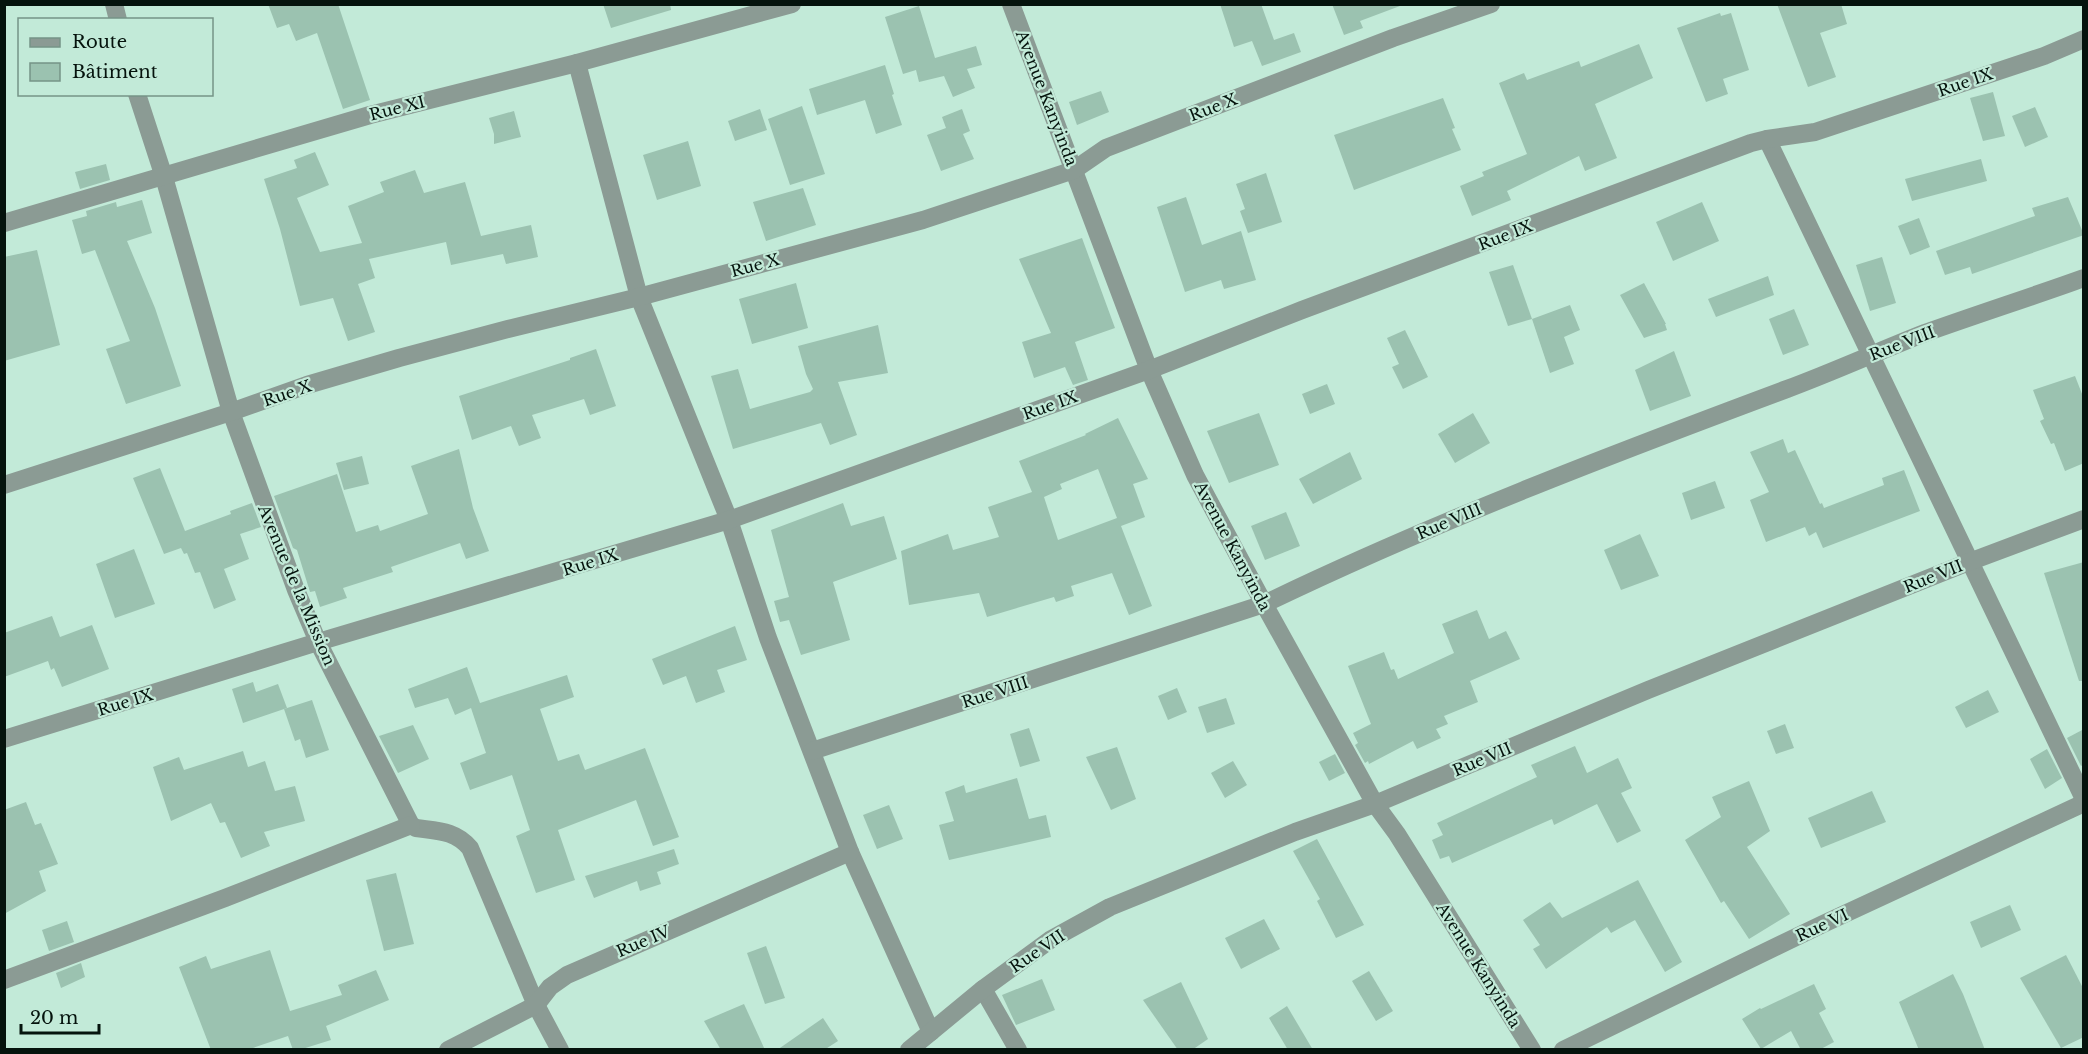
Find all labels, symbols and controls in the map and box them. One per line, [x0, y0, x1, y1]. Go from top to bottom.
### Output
legend [18, 18, 213, 96]
street label: Avenue Kanyinda [1012, 26, 1082, 169]
text: Route [72, 31, 127, 53]
text: Bâtiment [72, 61, 158, 83]
street label: Rue IX [1935, 63, 1996, 101]
street label: Rue X [1186, 88, 1241, 125]
street label: Rue XI [367, 91, 427, 125]
street label: Rue IX [1475, 215, 1536, 255]
street label: Rue X [728, 249, 783, 281]
street label: Rue VIII [1866, 321, 1938, 365]
street label: Rue X [260, 375, 315, 411]
street label: Rue IX [1020, 386, 1081, 424]
street label: Avenue Kanyinda [1190, 477, 1276, 614]
street label: Rue VIII [1413, 498, 1485, 544]
street label: Avenue de la Mission [254, 501, 340, 669]
street label: Rue IX [560, 544, 621, 580]
street label: Rue VII [1900, 555, 1966, 597]
street label: Rue VIII [959, 672, 1031, 712]
street label: Rue IX [95, 684, 156, 720]
street label: Rue VII [1449, 738, 1515, 780]
street label: Avenue Kanyinda [1432, 898, 1526, 1031]
street label: Rue VI [1793, 904, 1851, 946]
street label: Rue IV [613, 921, 673, 961]
street label: Rue VII [1006, 925, 1068, 977]
scale bar [21, 997, 99, 1035]
text: 20 m [30, 1007, 78, 1029]

